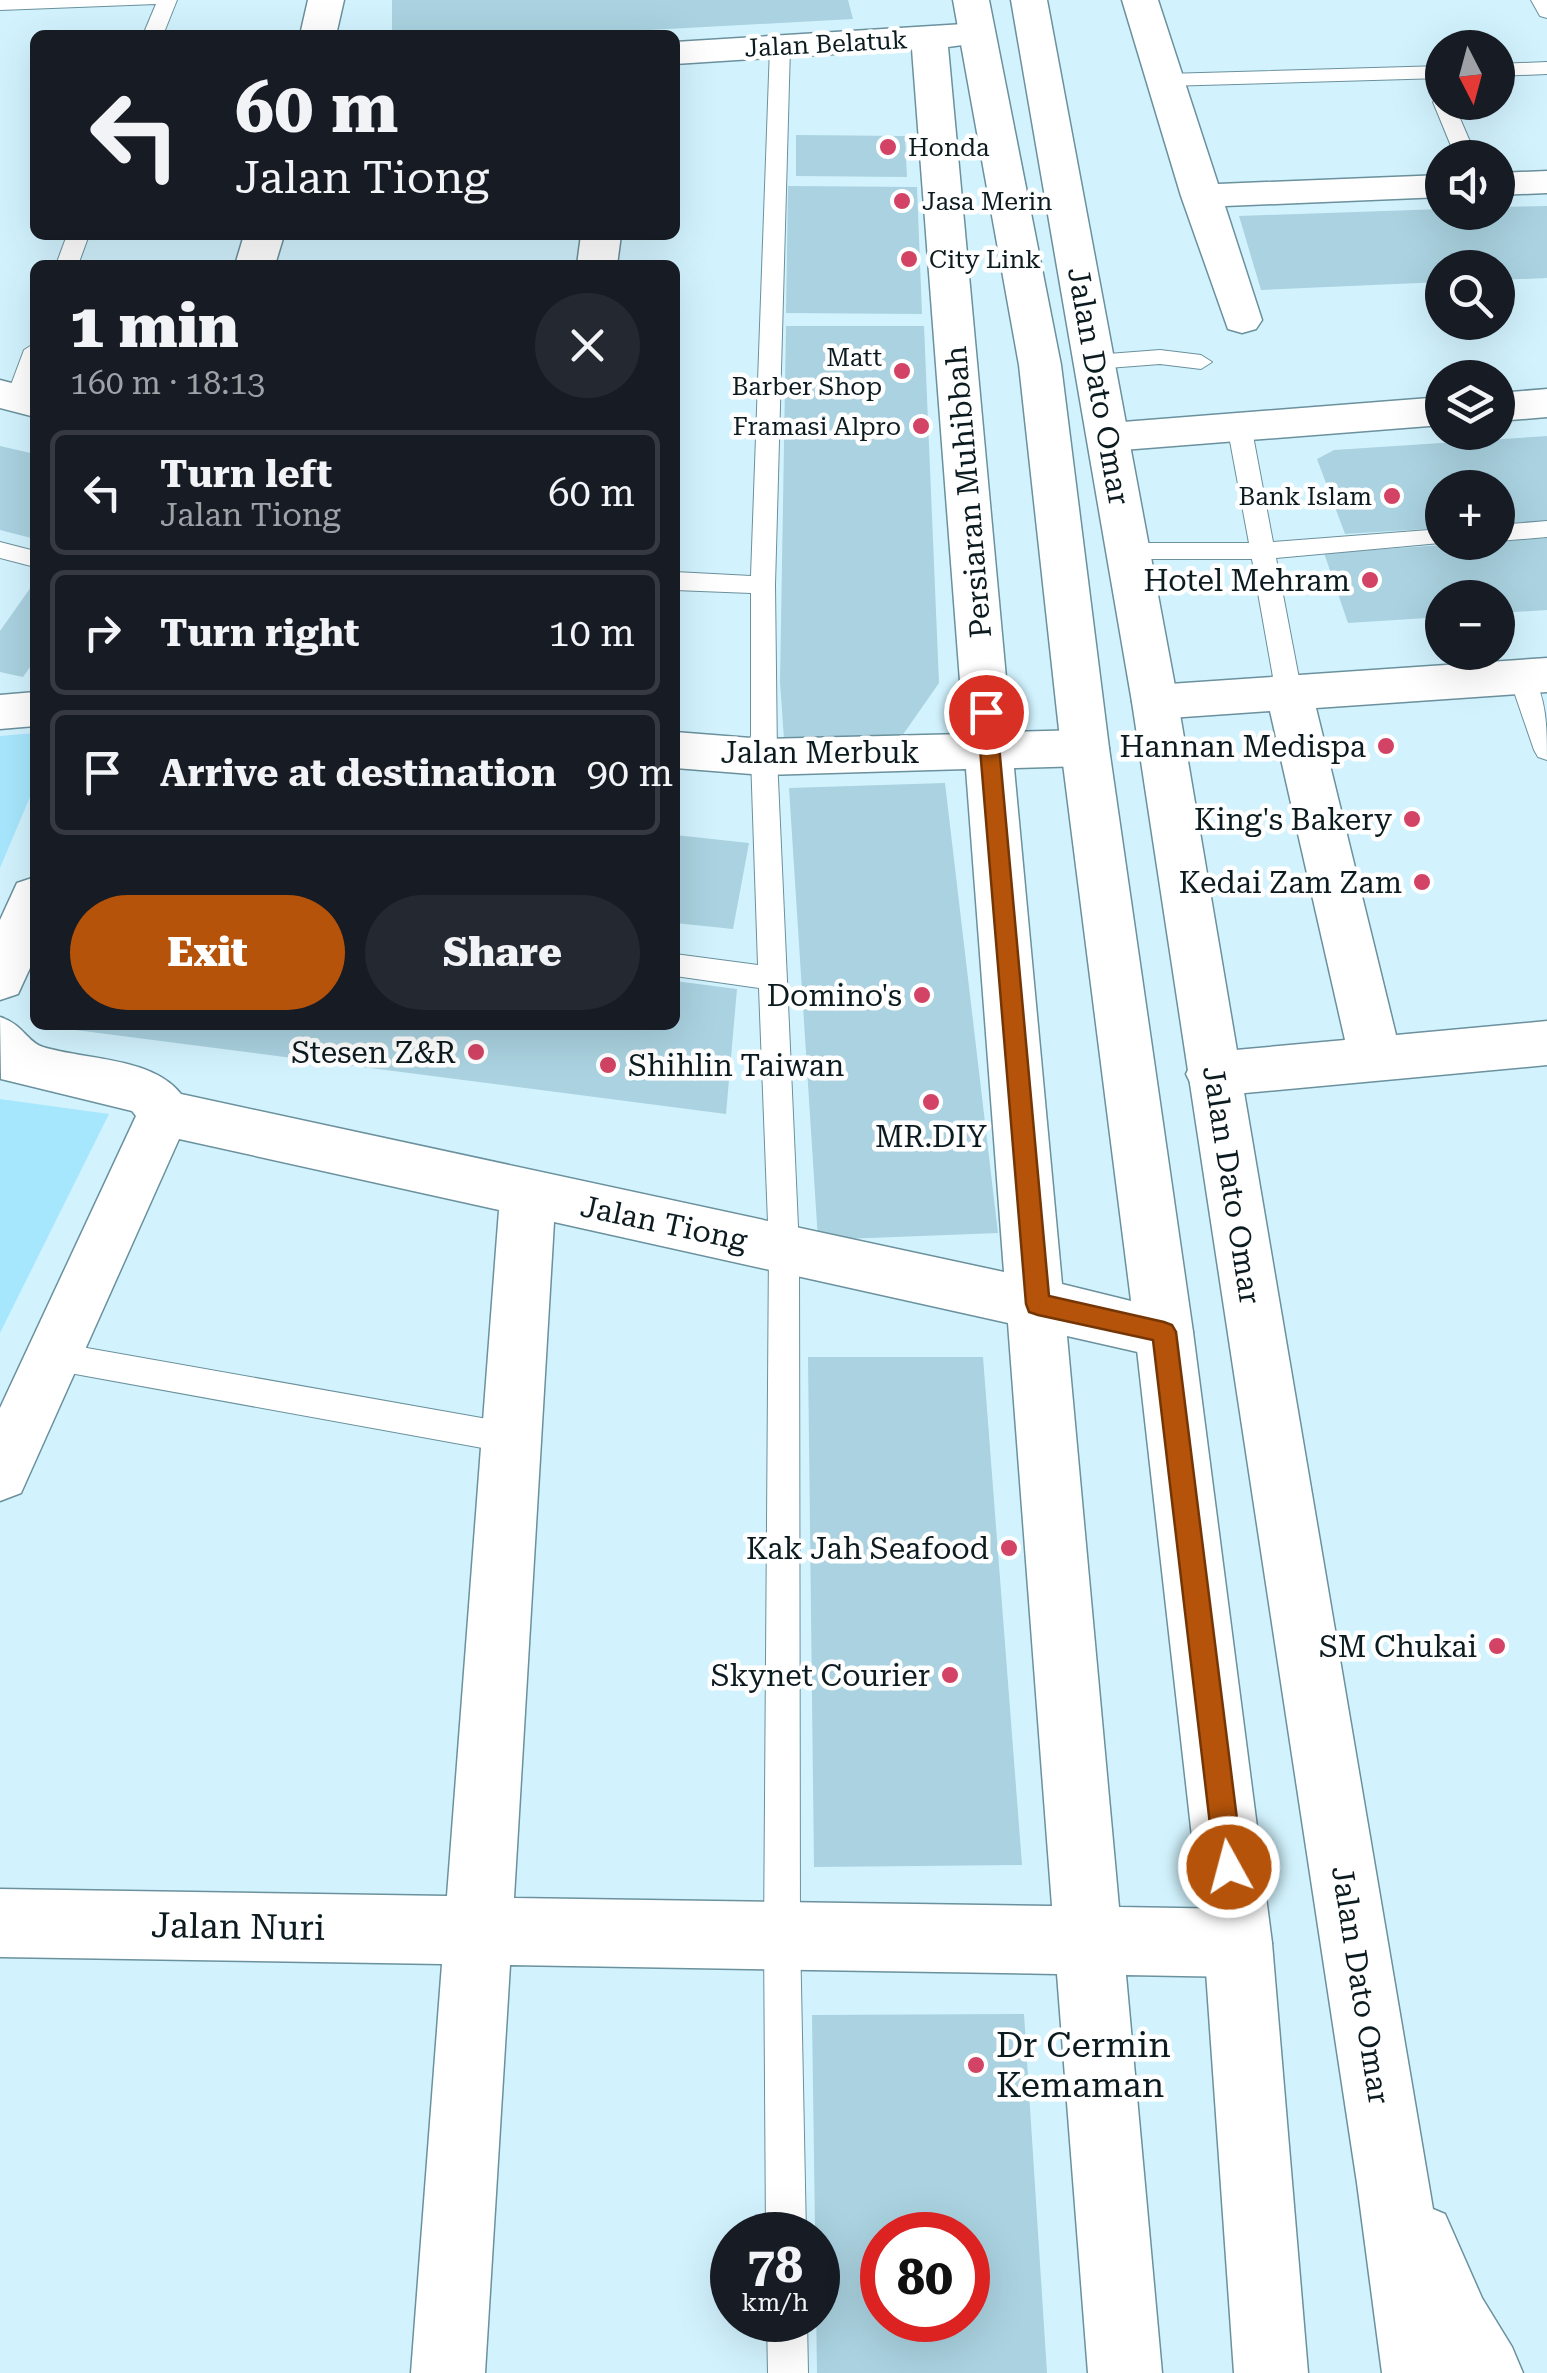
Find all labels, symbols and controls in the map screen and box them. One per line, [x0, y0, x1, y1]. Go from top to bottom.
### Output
street label: Jalan Belatuk [744, 25, 908, 63]
north arrow [1425, 30, 1515, 120]
map controls [1425, 30, 1515, 670]
text: 60 m [235, 67, 399, 149]
icon: left [70, 70, 200, 200]
place label: Honda [908, 133, 990, 162]
marker: Honda [877, 136, 899, 158]
button: sound [1425, 140, 1515, 230]
text: Jalan Tiong [235, 151, 489, 204]
place label: Jasa Merin [922, 187, 1052, 216]
marker: Jasa Merin [891, 190, 913, 212]
place label: City Link [929, 245, 1041, 274]
marker: City Link [898, 248, 920, 270]
button: search [1425, 250, 1515, 340]
street label: Jalan Dato Omar [1061, 264, 1137, 508]
text: 1 min [70, 291, 239, 362]
button: close [535, 293, 640, 398]
place label: Matt Barber Shop [732, 343, 882, 401]
street label: Persiaran Muhibbah [938, 345, 998, 639]
marker: Matt Barber Shop [891, 360, 913, 382]
button: layers [1425, 360, 1515, 450]
text: 160 m · 18:13 [70, 364, 265, 402]
place label: Framasi Alpro [733, 412, 901, 441]
marker: Framasi Alpro [910, 415, 932, 437]
text: Turn left [160, 452, 332, 496]
icon: left [75, 465, 130, 520]
button: + [1425, 470, 1515, 560]
text: 60 m [548, 471, 635, 515]
place label: Bank Islam [1239, 482, 1372, 511]
marker: Bank Islam [1381, 485, 1403, 507]
text: Jalan Tiong [160, 496, 341, 534]
place label: Hotel Mehram [1143, 563, 1350, 598]
marker: Hotel Mehram [1359, 569, 1381, 591]
button: − [1425, 580, 1515, 670]
icon: right [75, 605, 130, 660]
text: Turn right [160, 611, 359, 655]
text: 10 m [548, 611, 635, 655]
pin [944, 670, 1029, 755]
icon: arrive [959, 685, 1014, 740]
place label: Hannan Medispa [1120, 729, 1366, 764]
street label: Jalan Merbuk [720, 735, 920, 770]
marker: Hannan Medispa [1375, 735, 1397, 757]
icon: arrive [75, 745, 130, 800]
text: Arrive at destination [160, 751, 556, 795]
text: 90 m [586, 751, 673, 795]
place label: King's Bakery [1194, 802, 1392, 837]
marker: King's Bakery [1401, 808, 1423, 830]
place label: Kedai Zam Zam [1179, 865, 1402, 900]
marker: Kedai Zam Zam [1411, 871, 1433, 893]
button: Exit [70, 895, 345, 1010]
button: Share [365, 895, 640, 1010]
place label: Domino's [767, 978, 902, 1013]
marker: Domino's [911, 984, 933, 1006]
place label: Stesen Z&R [291, 1035, 456, 1070]
marker: Stesen Z&R [465, 1041, 487, 1063]
place label: Shihlin Taiwan [628, 1048, 844, 1083]
marker: Shihlin Taiwan [597, 1054, 619, 1076]
street label: Jalan Dato Omar [1196, 1063, 1268, 1307]
marker: MR.DIY [920, 1091, 942, 1113]
place label: MR.DIY [875, 1119, 988, 1154]
street label: Jalan Tiong [578, 1188, 750, 1258]
place label: Kak Jah Seafood [746, 1531, 989, 1566]
marker: Kak Jah Seafood [998, 1537, 1020, 1559]
place label: SM Chukai [1319, 1629, 1477, 1664]
marker: SM Chukai [1486, 1635, 1508, 1657]
place label: Skynet Courier [711, 1658, 930, 1693]
marker: Skynet Courier [939, 1664, 961, 1686]
position arrow [1177, 1815, 1281, 1919]
street label: Jalan Dato Omar [1325, 1863, 1397, 2107]
street label: Jalan Nuri [151, 1905, 325, 1949]
place label: Dr Cermin Kemaman [996, 2025, 1171, 2106]
marker: Dr Cermin Kemaman [965, 2054, 987, 2076]
speed limit sign: 80 [860, 2212, 990, 2342]
text: 78 [747, 2236, 803, 2294]
text: km/h [742, 2288, 808, 2317]

